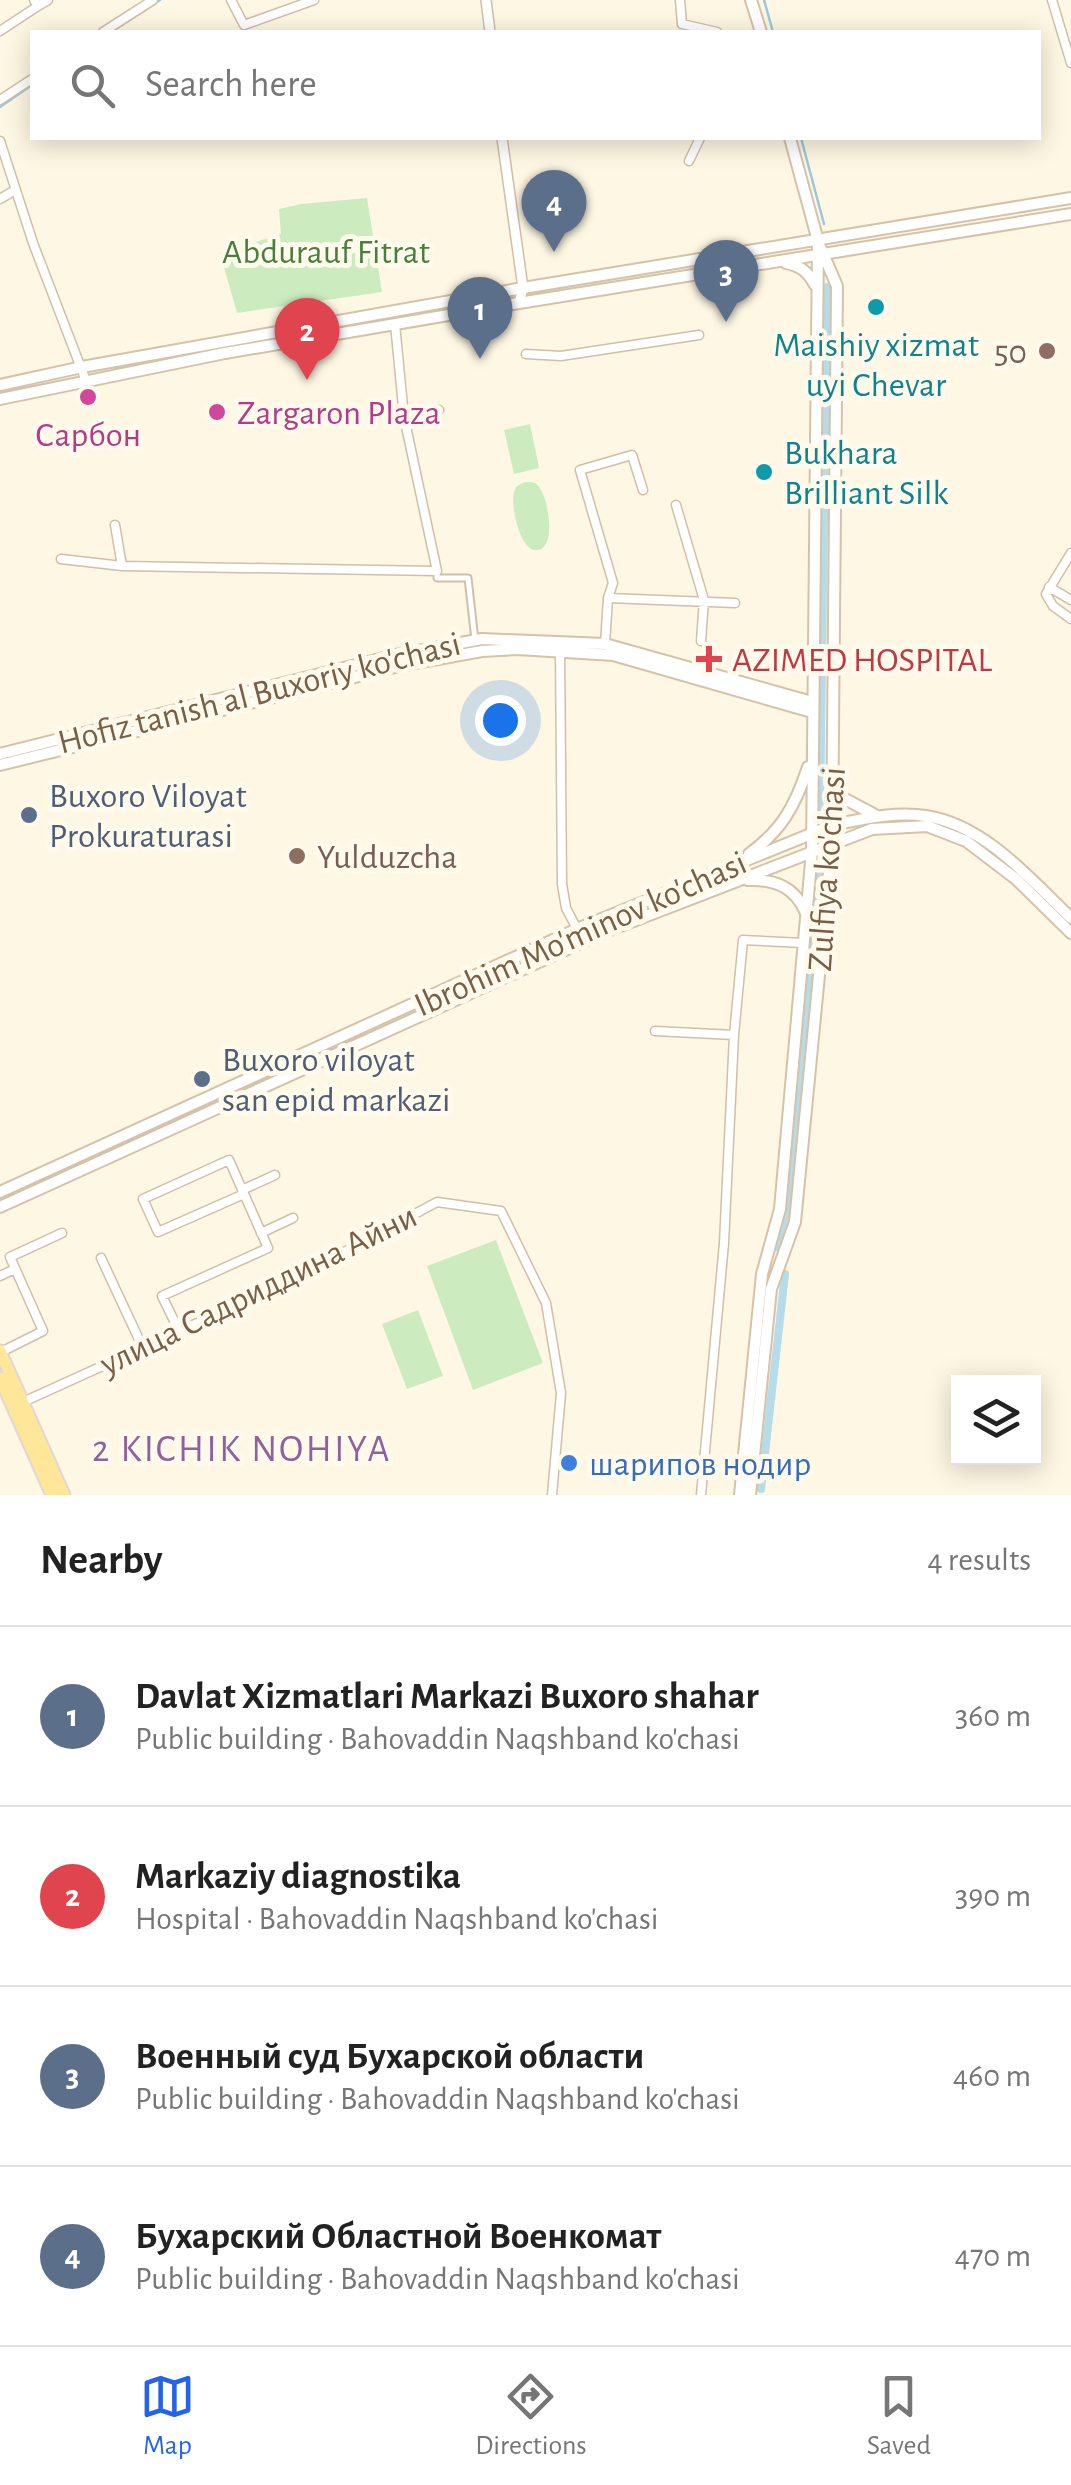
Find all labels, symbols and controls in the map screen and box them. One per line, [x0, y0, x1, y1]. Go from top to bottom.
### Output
search box [30, 30, 1041, 140]
icon: search [65, 58, 120, 113]
text: Search here [145, 66, 317, 104]
pin: 4 [522, 170, 586, 252]
park label: Abdurauf Fitrat [222, 235, 430, 270]
pin: 3 [694, 240, 758, 322]
pin: 1 [448, 276, 512, 359]
marker: Maishiy xizmat uyi Chevar [865, 296, 887, 318]
pin: 2 [274, 298, 340, 380]
place label: Maishiy xizmat uyi Chevar [773, 328, 979, 403]
place label: 50 [994, 335, 1027, 370]
marker: 50 [1036, 340, 1058, 362]
marker: Сарбон [77, 386, 99, 408]
place label: Zargaron Plaza [237, 396, 441, 431]
marker: Zargaron Plaza [206, 401, 228, 423]
place label: Сарбон [35, 418, 141, 453]
place label: Bukhara Brilliant Silk [784, 436, 948, 511]
marker: Bukhara Brilliant Silk [753, 461, 775, 483]
street label: Hofiz tanish al Buxoriy ko'chasi [55, 626, 464, 760]
place label: AZIMED HOSPITAL [732, 643, 993, 678]
marker: AZIMED HOSPITAL [696, 646, 722, 672]
your location [475, 695, 526, 746]
street label: Zulfiya ko'chasi [803, 766, 852, 972]
place label: Buxoro Viloyat Prokuraturasi [49, 779, 247, 854]
marker: Buxoro Viloyat Prokuraturasi [18, 804, 40, 826]
place label: Yulduzcha [317, 840, 458, 875]
marker: Yulduzcha [286, 845, 308, 867]
street label: Ibrohim Mo'minov ko'chasi [409, 845, 752, 1023]
place label: Buxoro viloyat san epid markazi [222, 1043, 450, 1118]
marker: Buxoro viloyat san epid markazi [191, 1068, 213, 1090]
street label: улица Садриддина Айни [94, 1198, 422, 1383]
map controls [951, 1375, 1041, 1465]
button: layers [951, 1375, 1041, 1465]
district label: 2 KICHIK NOHIYA [92, 1431, 392, 1469]
place label: шарипов нодир [589, 1447, 811, 1482]
marker: шарипов нодир [558, 1452, 580, 1474]
text: Nearby [40, 1539, 163, 1581]
text: 4 results [927, 1544, 1031, 1576]
text: Davlat Xizmatlari Markazi Buxoro shahar [135, 1678, 759, 1716]
text: 1 [67, 1700, 78, 1732]
text: 360 m [955, 1700, 1031, 1732]
text: Public building · Bahovaddin Naqshband ko'chasi [135, 1723, 740, 1755]
text: Markaziy diagnostika [135, 1858, 461, 1896]
text: 2 [65, 1880, 80, 1912]
text: 390 m [955, 1880, 1031, 1912]
text: Hospital · Bahovaddin Naqshband ko'chasi [135, 1903, 659, 1935]
text: Военный суд Бухарской области [135, 2038, 644, 2076]
text: 3 [66, 2060, 79, 2092]
text: 460 m [953, 2060, 1031, 2092]
text: Public building · Bahovaddin Naqshband ko'chasi [135, 2083, 740, 2115]
text: Бухарский Областной Военкомат [135, 2218, 661, 2256]
text: 4 [64, 2240, 81, 2272]
text: 470 m [954, 2240, 1031, 2272]
text: Public building · Bahovaddin Naqshband ko'chasi [135, 2263, 740, 2295]
tab: Map [140, 2369, 195, 2463]
tab: Directions [475, 2369, 587, 2463]
tab: Saved [867, 2369, 931, 2463]

